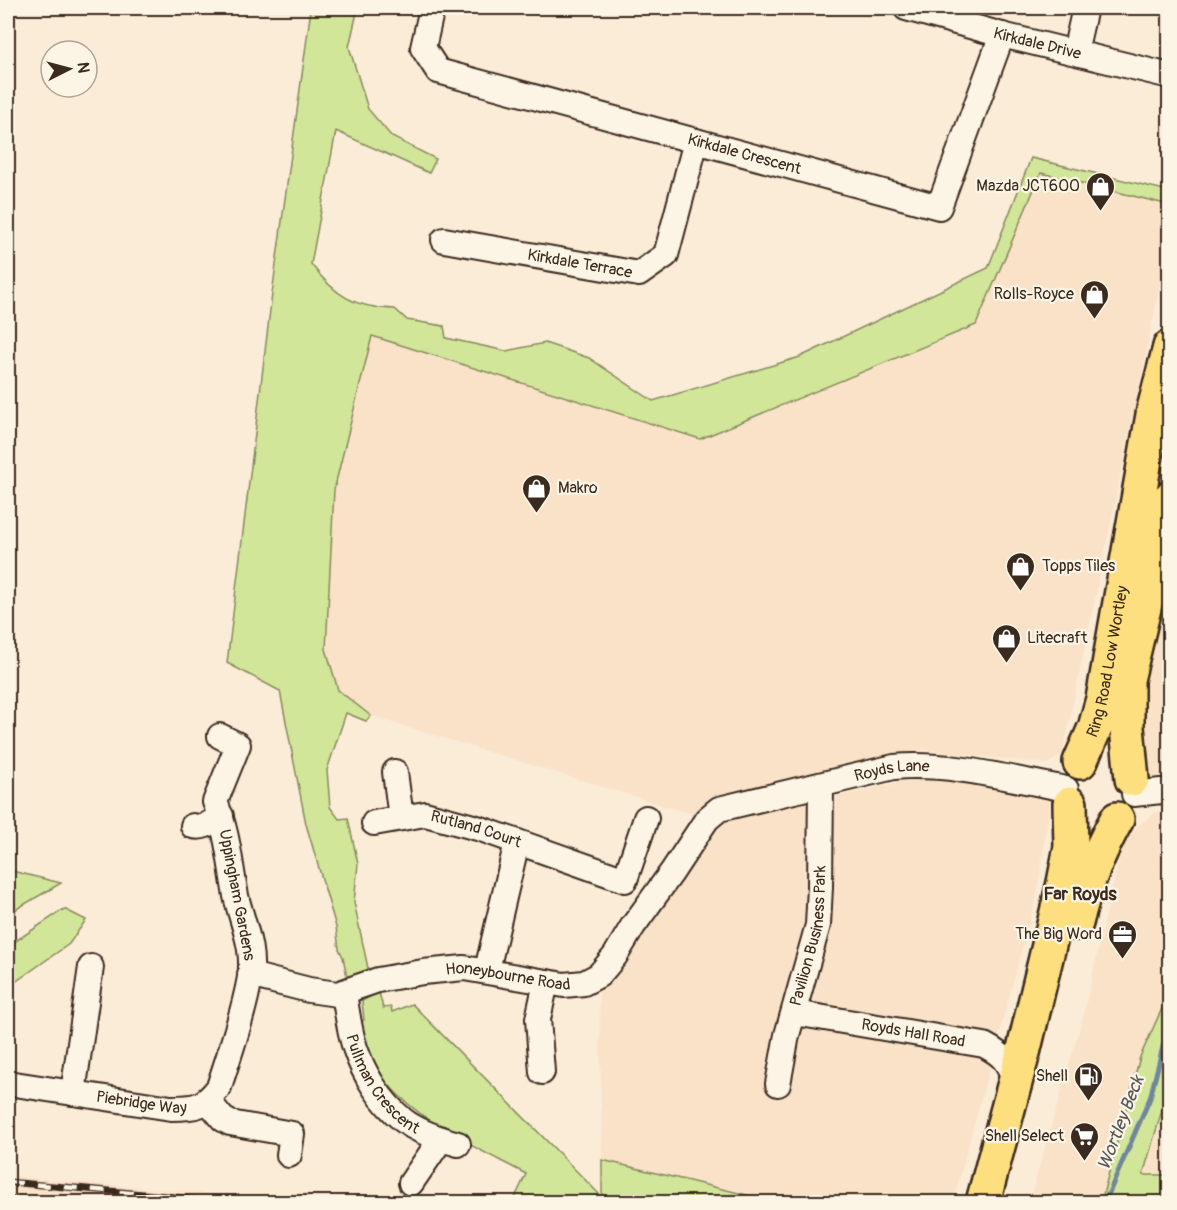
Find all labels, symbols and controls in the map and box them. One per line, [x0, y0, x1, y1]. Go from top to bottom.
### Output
street label: Kirkdale Drive [991, 23, 1083, 64]
north arrow [39, 39, 99, 99]
text: N [72, 61, 93, 74]
street label: Kirkdale Crescent [685, 129, 804, 179]
shop icon: Mazda JCT600 [1085, 170, 1117, 212]
place label: Mazda JCT600 [976, 176, 1080, 196]
street label: Kirkdale Terrace [526, 245, 634, 283]
shop icon: Rolls-Royce [1079, 278, 1111, 320]
place label: Rolls-Royce [994, 284, 1074, 304]
shop icon: Makro [521, 472, 553, 514]
place label: Makro [558, 478, 598, 498]
shop icon: Topps Tiles [1005, 550, 1037, 592]
place label: Topps Tiles [1042, 556, 1115, 576]
street label: Ring Road Low Wortley [1082, 584, 1133, 740]
shop icon: Litecraft [990, 622, 1022, 664]
place label: Litecraft [1027, 628, 1088, 648]
street label: Royds Lane [852, 756, 930, 786]
street label: Rutland Court [429, 806, 525, 853]
street label: Uppingham Gardens [214, 828, 260, 962]
street label: Pavilion Business Park [786, 865, 830, 1008]
district label: Far Royds [1043, 883, 1117, 906]
office icon: The Big Word [1107, 918, 1139, 960]
place label: The Big Word [1015, 924, 1102, 944]
street label: Honeybourne Road [445, 958, 571, 995]
street label: Royds Hall Road [860, 1014, 967, 1052]
street label: Pullman Crescent [341, 1032, 424, 1139]
fuel station icon: Shell [1073, 1060, 1105, 1102]
place label: Shell [1036, 1066, 1068, 1086]
water label: Wortley Beck [1092, 1071, 1150, 1173]
street label: Piebridge Way [95, 1087, 187, 1118]
supermarket icon: Shell Select [1069, 1120, 1101, 1162]
place label: Shell Select [985, 1126, 1065, 1146]

